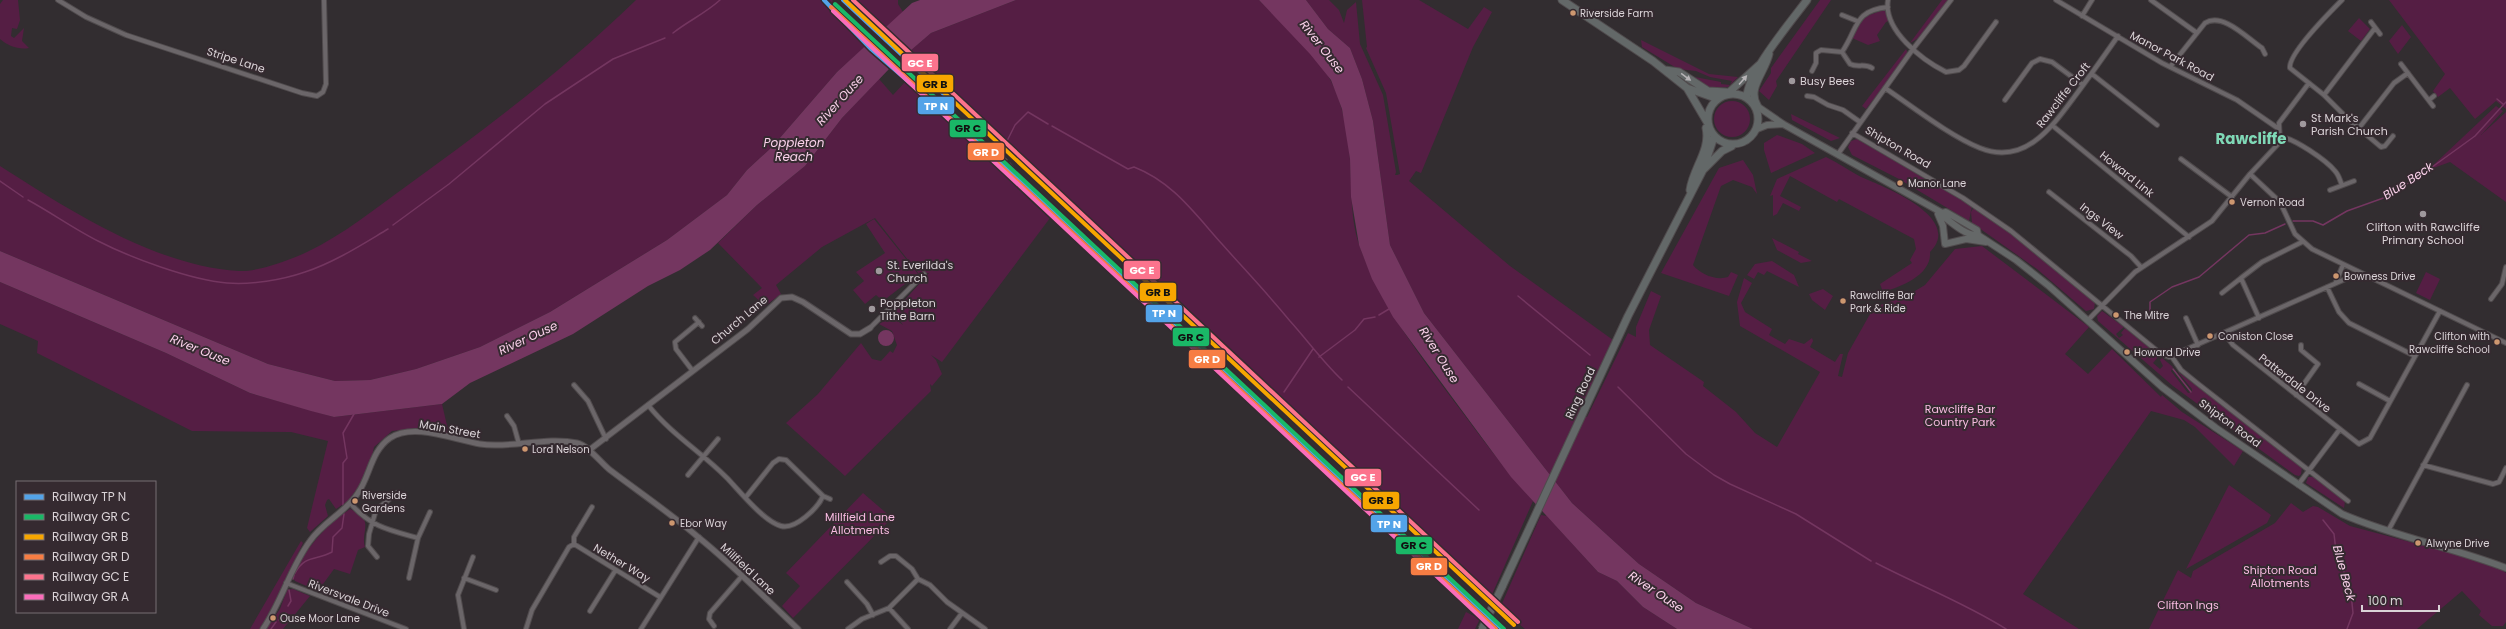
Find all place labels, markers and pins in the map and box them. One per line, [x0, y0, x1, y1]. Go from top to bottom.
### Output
place label: Riverside Farm [1580, 6, 1653, 21]
marker: Riverside Farm [1568, 8, 1578, 18]
place label: Busy Bees [1800, 73, 1855, 89]
marker: Busy Bees [1787, 76, 1797, 86]
place label: St Mark's Parish Church [2311, 110, 2388, 139]
marker: St Mark's Parish Church [2298, 119, 2308, 129]
place label: Manor Lane [1908, 176, 1966, 191]
marker: Manor Lane [1895, 178, 1905, 188]
place label: Vernon Road [2240, 195, 2305, 210]
marker: Vernon Road [2227, 197, 2237, 207]
marker: Clifton with Rawcliffe Primary School [2418, 209, 2428, 219]
place label: Clifton with Rawcliffe Primary School [2366, 219, 2480, 248]
place label: St. Everilda's Church [887, 257, 953, 286]
marker: St. Everilda's Church [874, 266, 884, 276]
place label: Bowness Drive [2344, 269, 2416, 284]
marker: Bowness Drive [2331, 271, 2341, 281]
place label: Rawcliffe Bar Park & Ride [1850, 288, 1914, 316]
place label: Poppleton Tithe Barn [880, 295, 936, 324]
marker: Rawcliffe Bar Park & Ride [1838, 296, 1848, 306]
marker: Poppleton Tithe Barn [867, 304, 877, 314]
place label: The Mitre [2124, 308, 2169, 323]
marker: The Mitre [2111, 310, 2121, 320]
place label: Coniston Close [2218, 329, 2293, 344]
place label: Clifton with Rawcliffe School [2409, 329, 2490, 357]
marker: Coniston Close [2205, 331, 2215, 341]
marker: Clifton with Rawcliffe School [2492, 337, 2502, 347]
place label: Howard Drive [2134, 345, 2201, 360]
marker: Howard Drive [2122, 347, 2132, 357]
place label: Lord Nelson [532, 442, 590, 457]
marker: Lord Nelson [520, 444, 530, 454]
place label: Riverside Gardens [362, 488, 407, 516]
marker: Riverside Gardens [350, 496, 360, 506]
place label: Ebor Way [680, 516, 727, 531]
marker: Ebor Way [667, 518, 677, 528]
place label: Alwyne Drive [2426, 536, 2489, 551]
marker: Alwyne Drive [2413, 538, 2423, 548]
place label: Ouse Moor Lane [280, 611, 360, 626]
marker: Ouse Moor Lane [268, 613, 278, 623]

